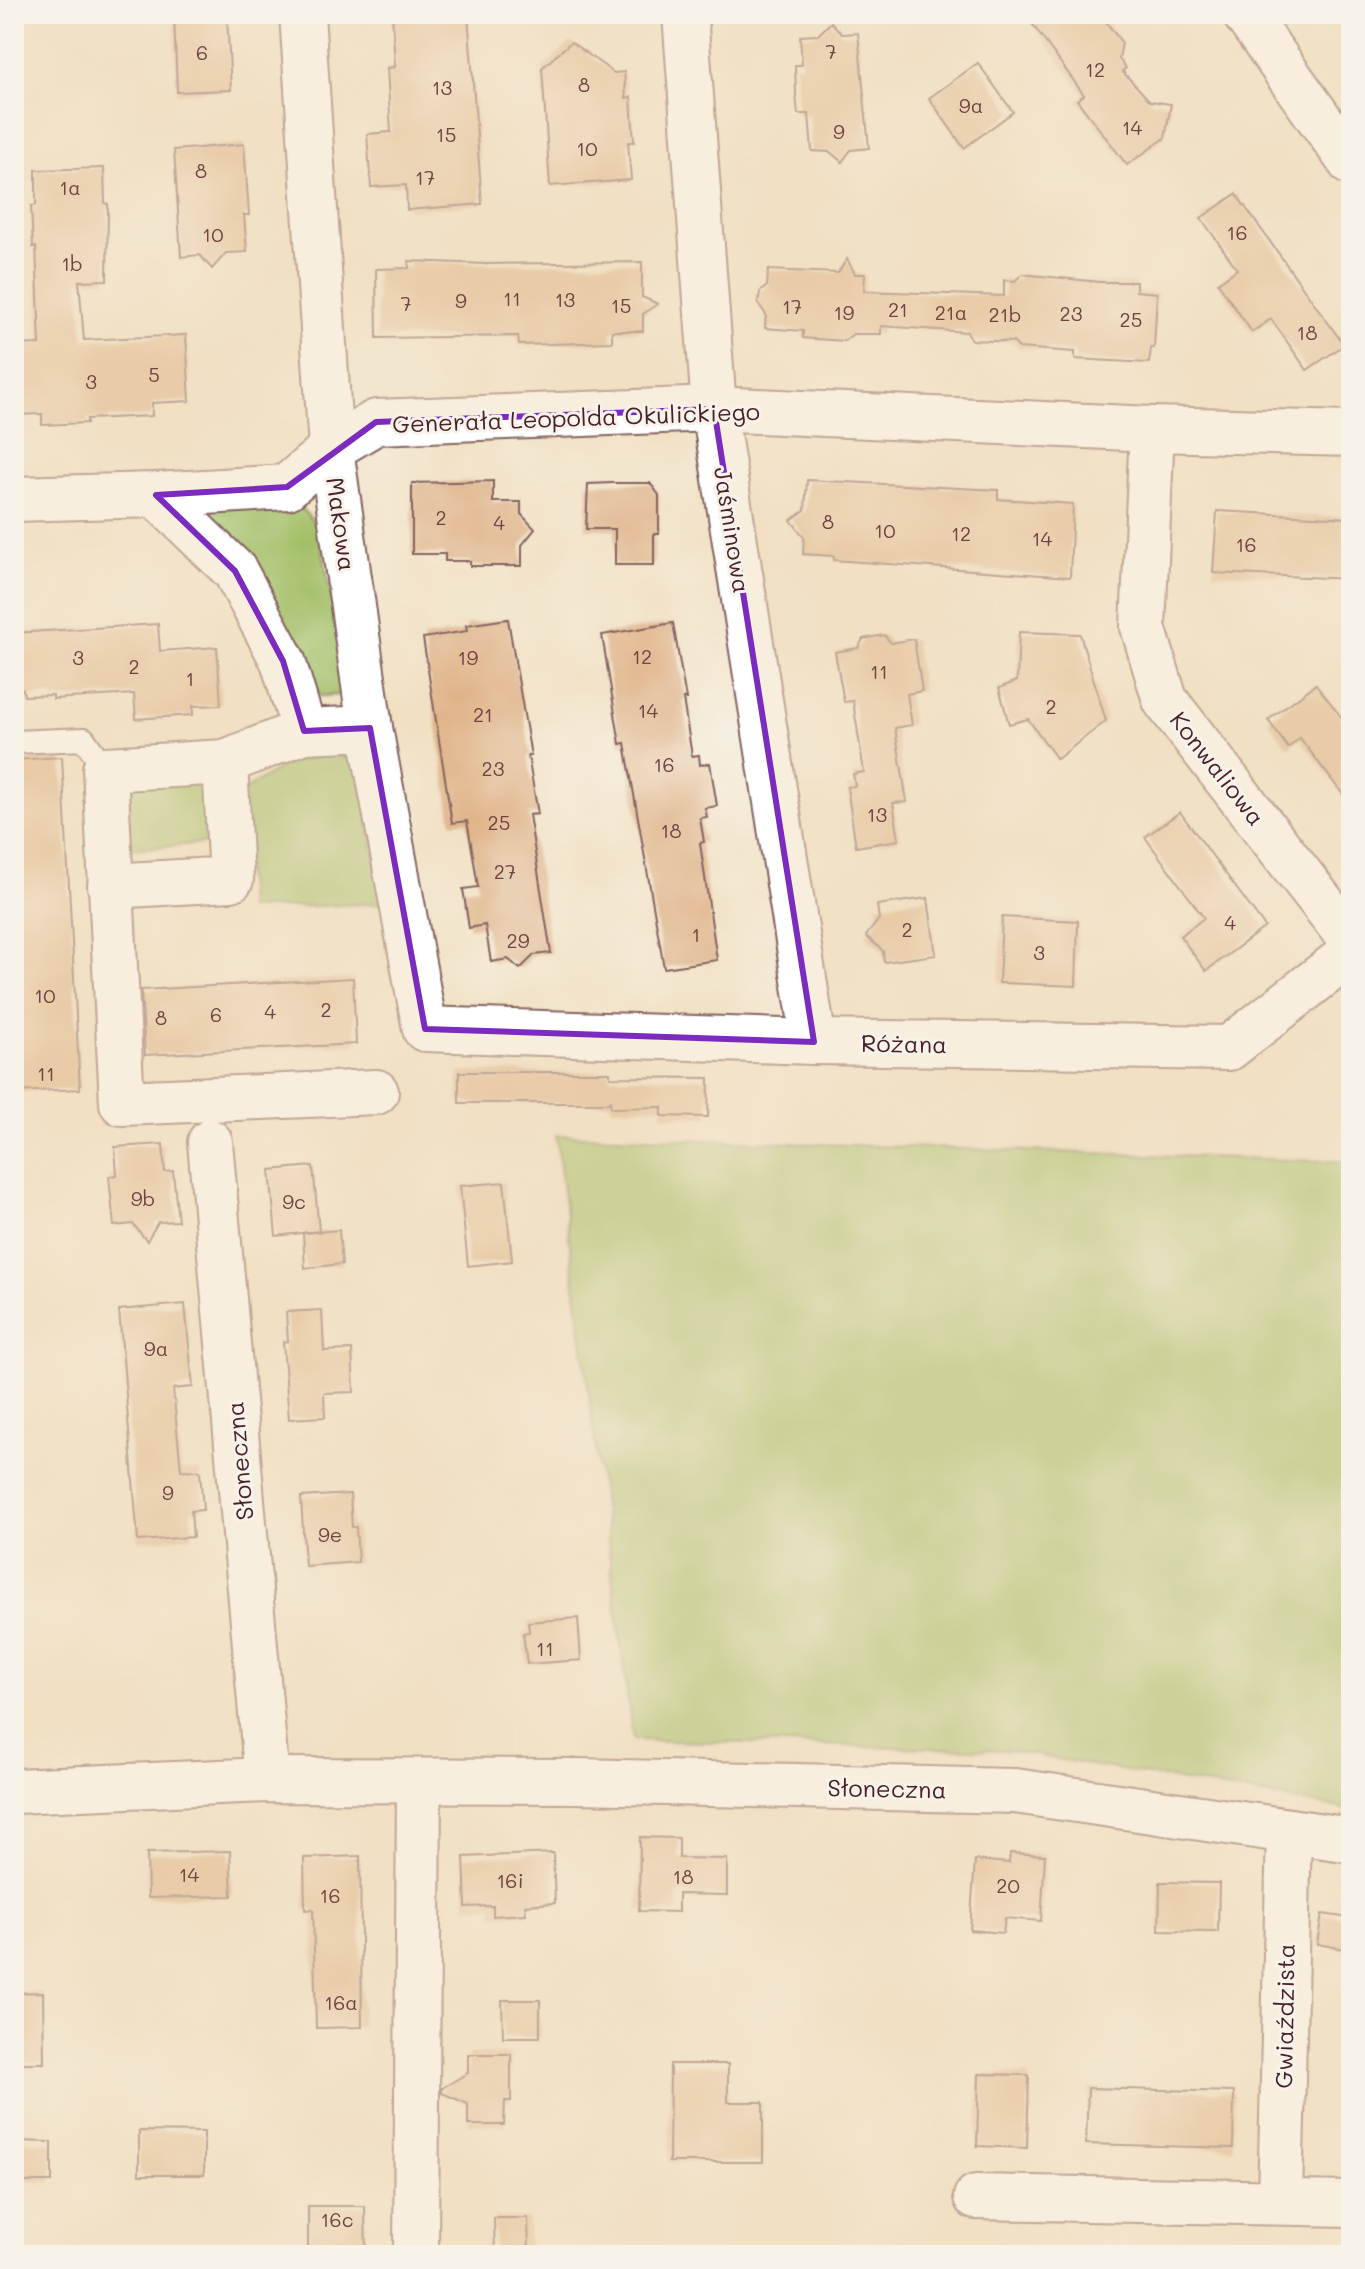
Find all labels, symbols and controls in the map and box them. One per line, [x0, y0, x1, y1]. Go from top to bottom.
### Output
house number: 7 [825, 38, 837, 64]
house number: 6 [196, 39, 208, 65]
house number: 12 [1085, 56, 1105, 82]
house number: 8 [578, 71, 590, 97]
house number: 13 [432, 74, 452, 100]
house number: 9a [959, 92, 983, 118]
house number: 14 [1122, 114, 1143, 140]
house number: 9 [833, 118, 845, 144]
house number: 15 [436, 121, 456, 147]
house number: 10 [576, 135, 598, 161]
house number: 8 [195, 157, 207, 183]
house number: 17 [415, 164, 435, 190]
house number: 1a [59, 174, 81, 200]
house number: 16 [1226, 219, 1248, 245]
house number: 10 [202, 221, 224, 247]
house number: 1b [61, 250, 83, 276]
house number: 11 [503, 285, 521, 311]
house number: 13 [555, 286, 575, 312]
house number: 9 [455, 287, 467, 313]
house number: 7 [400, 290, 412, 316]
house number: 15 [611, 292, 631, 318]
house number: 17 [782, 293, 802, 319]
house number: 21 [888, 296, 908, 322]
house number: 19 [834, 299, 855, 325]
house number: 21a [935, 299, 967, 325]
house number: 23 [1060, 300, 1082, 326]
house number: 21b [989, 301, 1021, 327]
house number: 25 [1120, 306, 1142, 332]
house number: 18 [1296, 319, 1318, 345]
house number: 5 [148, 361, 160, 387]
house number: 3 [85, 368, 97, 394]
street label: Generała Leopolda Okulickiego [392, 395, 760, 439]
street label: Jaśminowa [708, 465, 758, 595]
street label: Makowa [320, 475, 364, 573]
house number: 2 [435, 504, 447, 530]
house number: 8 [822, 508, 834, 534]
house number: 4 [493, 509, 505, 535]
house number: 10 [874, 517, 896, 543]
house number: 12 [951, 520, 971, 546]
house number: 14 [1032, 525, 1053, 551]
house number: 16 [1235, 531, 1257, 557]
house number: 12 [632, 643, 652, 669]
house number: 3 [72, 644, 84, 670]
house number: 19 [458, 644, 479, 670]
house number: 2 [128, 653, 140, 679]
house number: 11 [870, 658, 888, 684]
house number: 1 [186, 665, 194, 691]
house number: 2 [1045, 693, 1057, 719]
house number: 14 [638, 697, 659, 723]
house number: 21 [473, 701, 493, 727]
street label: Konwaliowa [1164, 705, 1272, 831]
house number: 16 [653, 751, 675, 777]
house number: 23 [482, 755, 504, 781]
house number: 13 [867, 801, 887, 827]
house number: 25 [488, 809, 510, 835]
house number: 18 [660, 817, 682, 843]
house number: 27 [494, 858, 516, 884]
house number: 4 [1224, 909, 1236, 935]
house number: 2 [901, 916, 913, 942]
house number: 1 [692, 921, 700, 947]
house number: 29 [507, 927, 530, 953]
house number: 3 [1033, 939, 1045, 965]
house number: 10 [34, 982, 56, 1008]
house number: 2 [320, 996, 332, 1022]
house number: 4 [264, 998, 276, 1024]
house number: 6 [210, 1001, 222, 1027]
house number: 8 [155, 1004, 167, 1030]
street label: Różana [861, 1027, 947, 1059]
house number: 11 [37, 1060, 55, 1086]
house number: 9b [131, 1185, 155, 1211]
house number: 9c [282, 1188, 306, 1214]
house number: 9a [144, 1335, 168, 1361]
street label: Słoneczna [218, 1400, 260, 1522]
house number: 9 [162, 1479, 174, 1505]
house number: 9e [318, 1521, 342, 1547]
house number: 11 [536, 1635, 554, 1661]
street label: Słoneczna [827, 1771, 947, 1805]
house number: 14 [179, 1861, 200, 1887]
house number: 18 [672, 1863, 694, 1889]
house number: 16i [496, 1867, 524, 1893]
house number: 20 [996, 1872, 1020, 1898]
house number: 16 [319, 1882, 341, 1908]
street label: Gwiaździsta [1267, 1943, 1301, 2089]
house number: 16a [324, 1989, 358, 2015]
house number: 16c [321, 2206, 353, 2232]

